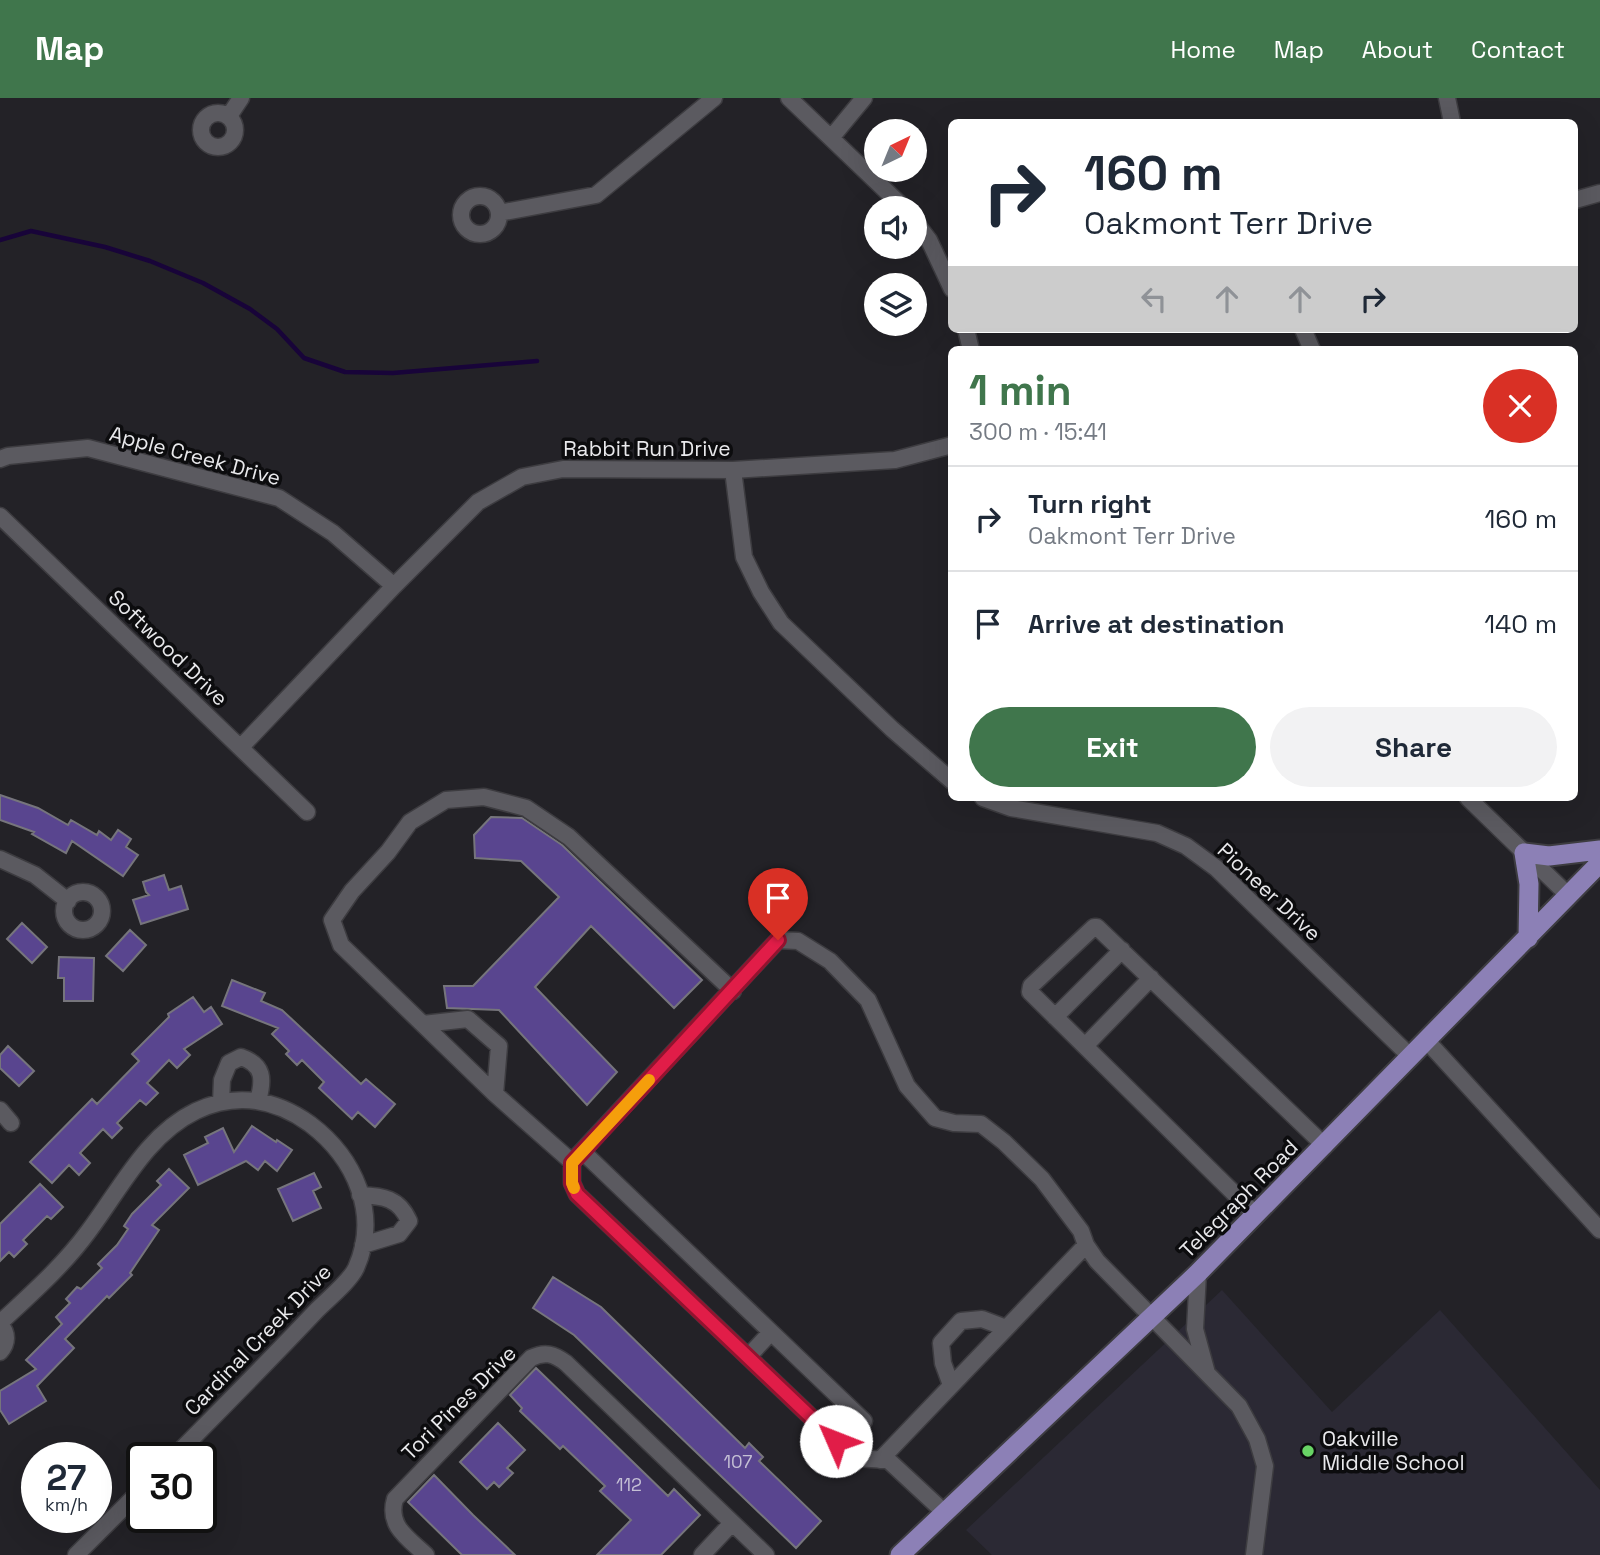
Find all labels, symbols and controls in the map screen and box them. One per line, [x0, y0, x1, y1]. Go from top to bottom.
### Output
text: Map [35, 28, 104, 70]
text: Home [1170, 34, 1236, 65]
text: Map [1274, 34, 1324, 65]
text: About [1362, 34, 1433, 65]
text: Contact [1471, 34, 1565, 65]
north arrow [864, 119, 928, 182]
map controls [864, 119, 927, 336]
text: 160 m [1084, 142, 1222, 204]
icon: right [969, 147, 1060, 238]
button: sound [864, 196, 927, 259]
text: Oakmont Terr Drive [1084, 203, 1373, 243]
button: layers [864, 273, 927, 336]
icon: left [1135, 280, 1173, 318]
icon: ahead [1208, 280, 1246, 318]
icon: ahead [1281, 280, 1319, 318]
icon: right [1354, 280, 1392, 318]
text: 1 min [969, 364, 1072, 417]
button: close [1483, 369, 1557, 443]
text: 300 m · 15:41 [969, 417, 1107, 447]
street label: Apple Creek Drive [107, 420, 284, 491]
street label: Rabbit Run Drive [563, 435, 731, 462]
text: Turn right [1028, 487, 1152, 521]
icon: right [969, 500, 1007, 538]
text: 160 m [1485, 502, 1557, 536]
text: Oakmont Terr Drive [1028, 521, 1236, 551]
street label: Softwood Drive [103, 584, 234, 711]
icon: arrive [969, 605, 1007, 643]
text: Arrive at destination [1028, 607, 1285, 641]
text: 140 m [1484, 607, 1557, 641]
button: Exit [969, 707, 1256, 787]
button: Share [1270, 707, 1557, 787]
street label: Pioneer Drive [1212, 837, 1327, 947]
pin [748, 868, 808, 940]
icon: arrive [759, 879, 797, 917]
street label: Telegraph Road [1174, 1134, 1304, 1264]
street label: Cardinal Creek Drive [178, 1258, 337, 1421]
street label: Tori Pines Drive [396, 1340, 522, 1466]
position arrow [799, 1404, 873, 1478]
place label: Oakville Middle School [1322, 1425, 1465, 1476]
speed limit sign: 30 [126, 1442, 217, 1533]
marker: Oakville Middle School [1300, 1443, 1316, 1459]
house number: 107 [724, 1450, 752, 1473]
text: 27 [47, 1456, 86, 1500]
house number: 112 [616, 1473, 642, 1496]
text: km/h [45, 1493, 88, 1516]

